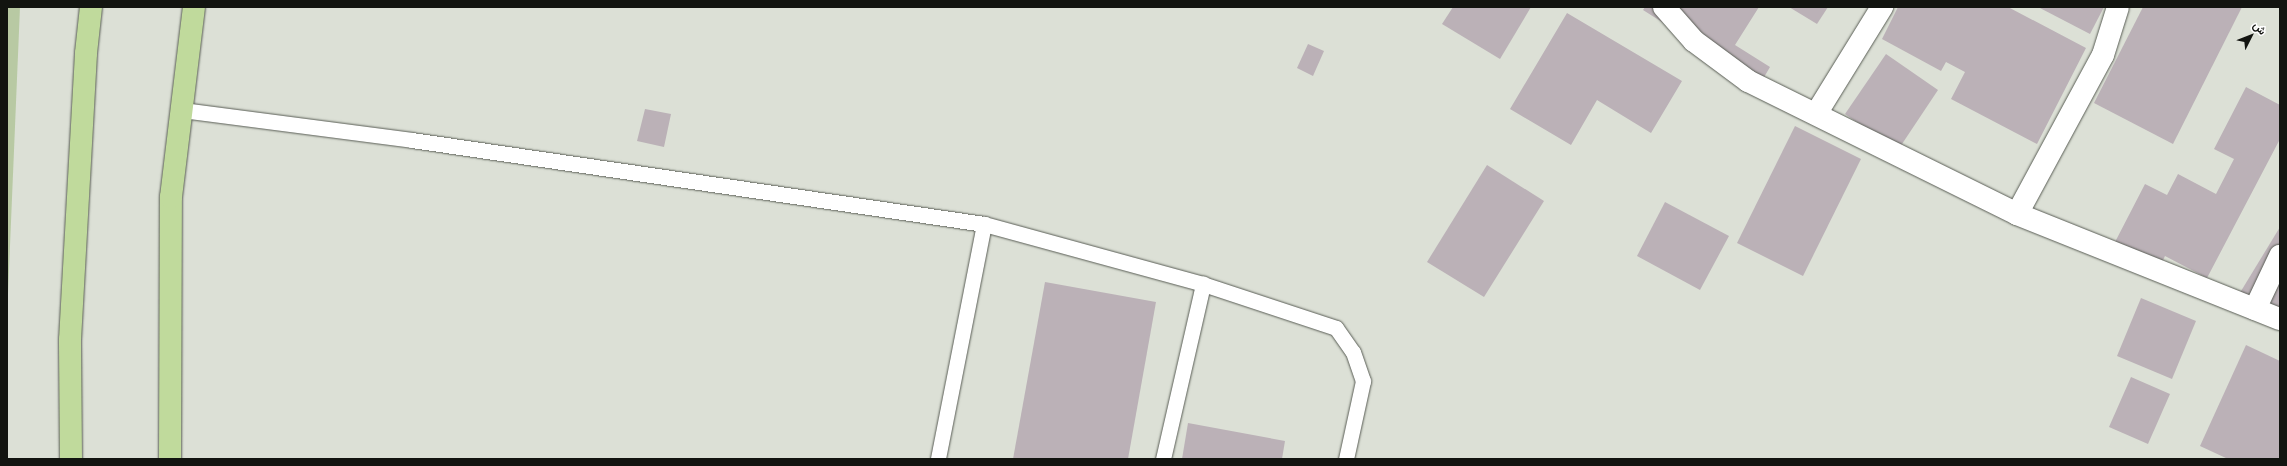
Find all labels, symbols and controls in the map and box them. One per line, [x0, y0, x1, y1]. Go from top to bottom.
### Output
north arrow [2231, 16, 2271, 56]
text: ش [2251, 18, 2270, 37]

